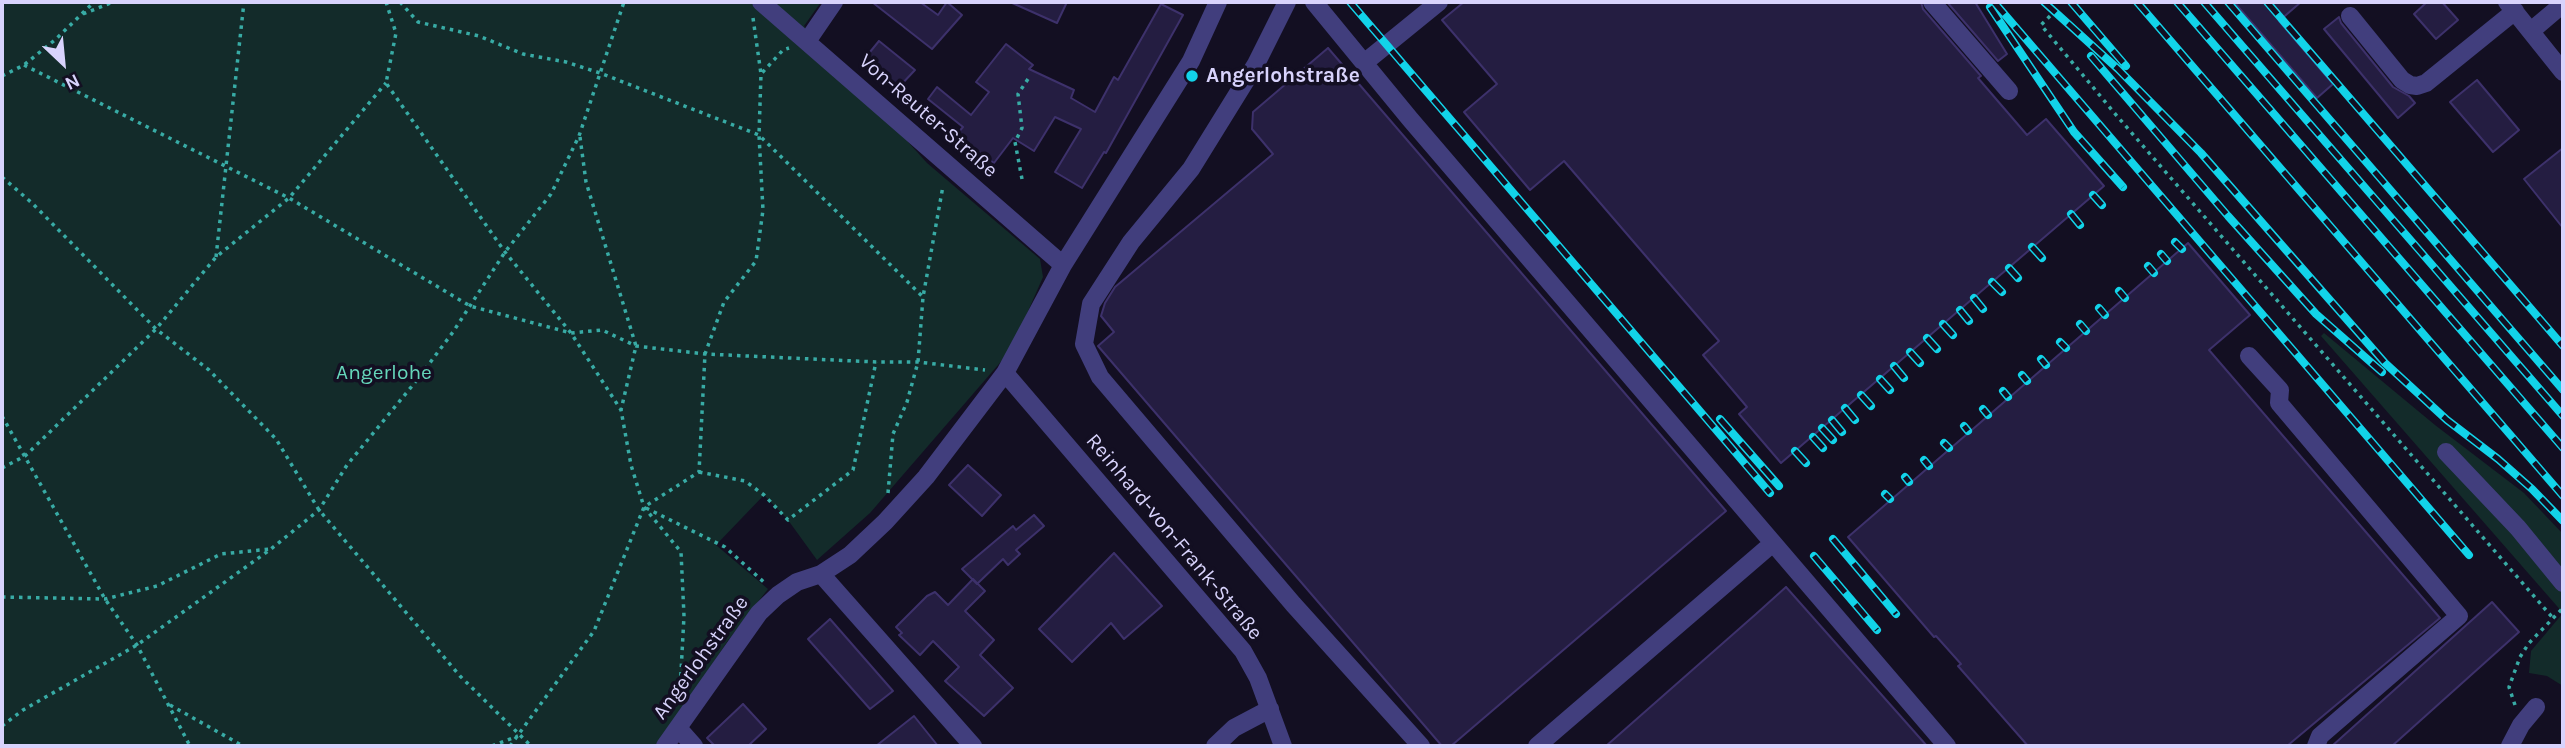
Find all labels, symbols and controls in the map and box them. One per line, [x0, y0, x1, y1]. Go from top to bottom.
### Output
north arrow [28, 28, 98, 98]
street label: Von-Reuter-Straße [853, 49, 1003, 183]
place label: Angerlohstraße [1206, 63, 1360, 89]
marker: Angerlohstraße [1184, 68, 1200, 84]
text: N [61, 69, 83, 95]
park label: Angerlohe [336, 360, 432, 386]
street label: Reinhard-von-Frank-Straße [1080, 429, 1268, 645]
street label: Angerlohstraße [648, 591, 754, 725]

